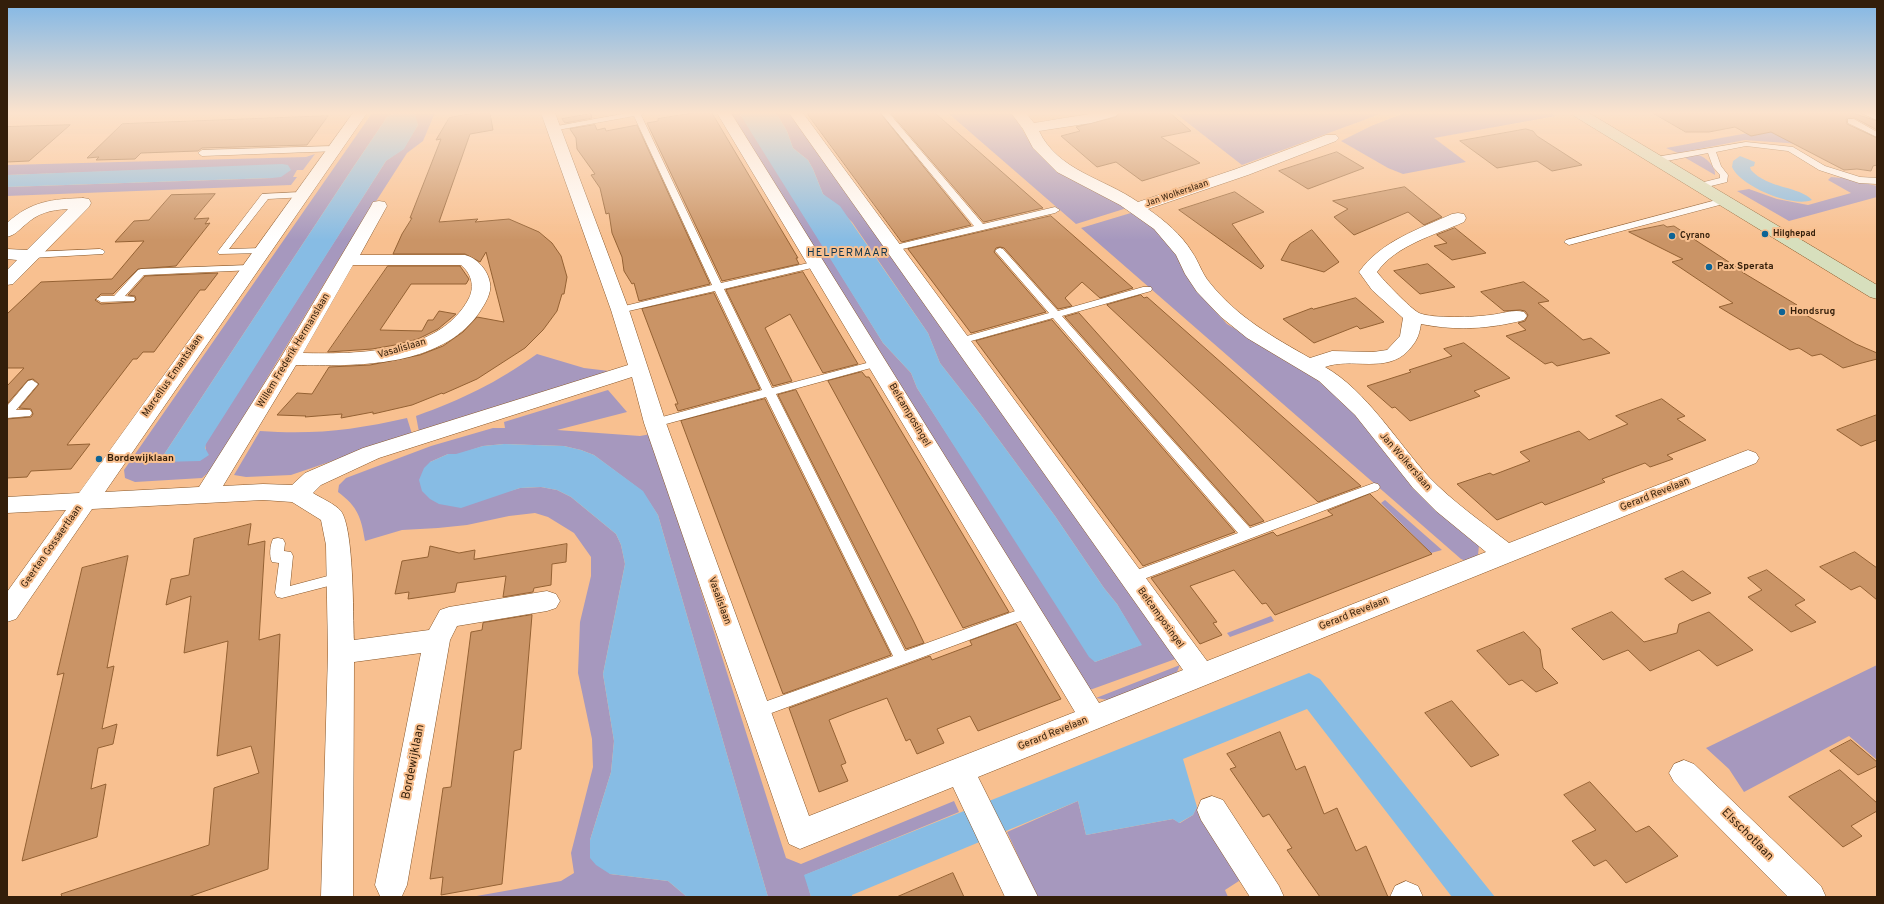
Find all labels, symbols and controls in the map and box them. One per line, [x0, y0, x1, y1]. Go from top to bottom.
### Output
street label: Jan Wolkerslaan [1144, 178, 1210, 210]
marker: Hilghepad [1760, 229, 1770, 239]
place label: Hilghepad [1773, 229, 1816, 239]
marker: Cyrano [1667, 231, 1677, 241]
place label: Cyrano [1680, 231, 1710, 241]
district label: HELPERMAAR [807, 247, 889, 261]
place label: Pax Sperata [1717, 261, 1774, 273]
marker: Pax Sperata [1704, 262, 1714, 272]
street label: Willem Frederik Hermanslaan [255, 292, 333, 410]
place label: Hondsrug [1790, 306, 1835, 318]
marker: Hondsrug [1777, 307, 1787, 317]
street label: Marcellus Emantslaan [140, 333, 206, 419]
street label: Vasalislaan [376, 336, 428, 362]
street label: Belcamposingel [885, 381, 933, 449]
street label: Jan Wolkerslaan [1376, 430, 1434, 494]
place label: Bordewijklaan [107, 453, 174, 465]
marker: Bordewijklaan [94, 454, 104, 464]
street label: Gerard Revelaan [1618, 476, 1692, 514]
street label: Geerten Gossaertlaan [19, 503, 85, 591]
street label: Vasalislaan [705, 576, 733, 626]
street label: Belcamposingel [1134, 586, 1186, 650]
street label: Gerard Revelaan [1317, 595, 1391, 633]
street label: Gerard Revelaan [1016, 715, 1090, 753]
street label: Bordewijklaan [400, 723, 428, 801]
street label: Elsschotlaan [1718, 806, 1776, 864]

